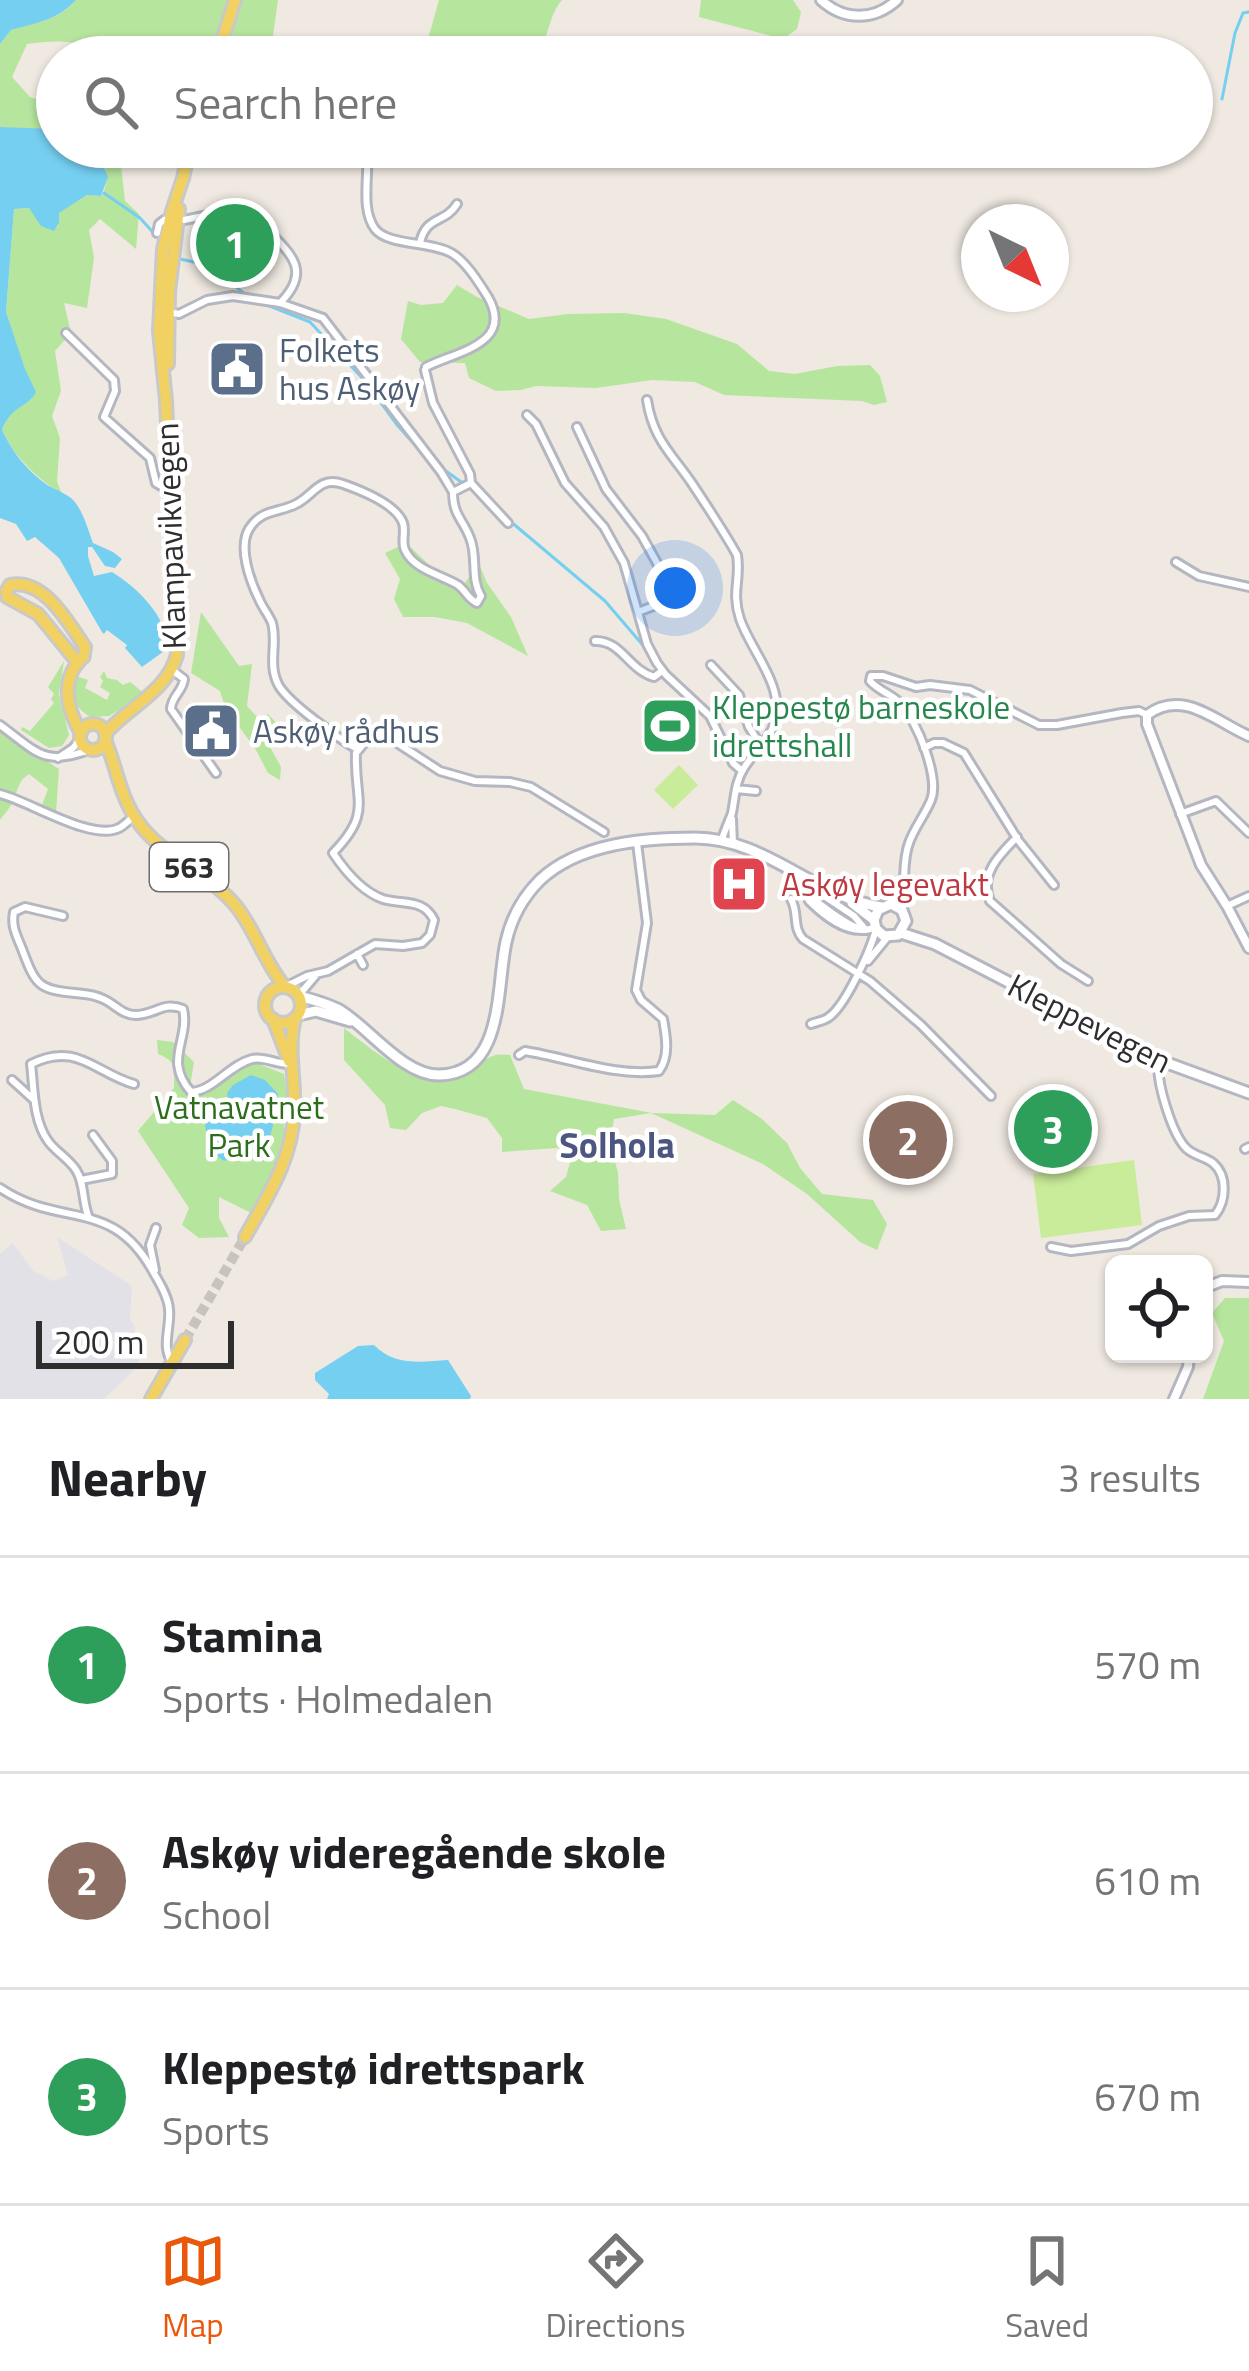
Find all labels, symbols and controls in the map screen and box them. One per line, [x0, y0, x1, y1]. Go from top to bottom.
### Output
search box [36, 36, 1213, 168]
text: Search here [174, 68, 397, 136]
icon: search [78, 69, 144, 135]
pin: 1 [196, 198, 274, 288]
north arrow [961, 204, 1069, 312]
place label: Folkets hus Askøy [279, 325, 420, 413]
public building icon: Folkets hus Askøy [206, 338, 268, 400]
street label: Klampavikvegen [141, 422, 199, 650]
your location [645, 558, 705, 618]
place label: Kleppestø barneskole idrettshall [712, 682, 1010, 770]
sports icon: Kleppestø barneskole idrettshall [639, 695, 701, 757]
public building icon: Askøy rådhus [180, 700, 242, 762]
place label: Askøy rådhus [253, 706, 440, 756]
road number: 563 [150, 843, 228, 891]
hospital icon: Askøy legevakt [708, 853, 770, 915]
place label: Askøy legevakt [781, 859, 989, 909]
street label: Kleppevegen [999, 960, 1181, 1086]
park label: Vatnavatnet Park [154, 1082, 324, 1170]
pin: 3 [1014, 1084, 1092, 1174]
pin: 2 [869, 1095, 947, 1185]
district label: Solhola [559, 1117, 675, 1172]
map controls [1105, 1255, 1213, 1363]
button: locate [1105, 1255, 1213, 1363]
scale bar [36, 1315, 234, 1368]
text: 200 m [54, 1317, 144, 1367]
text: Nearby [48, 1438, 207, 1516]
text: 3 results [1058, 1448, 1201, 1507]
text: Stamina [162, 1601, 323, 1669]
text: 1 [76, 1635, 98, 1694]
text: 570 m [1094, 1635, 1201, 1694]
text: Sports · Holmedalen [162, 1669, 493, 1728]
text: Askøy videregående skole [162, 1817, 666, 1885]
text: 2 [76, 1851, 98, 1910]
text: 610 m [1094, 1851, 1201, 1910]
text: School [162, 1885, 271, 1944]
text: Kleppestø idrettspark [162, 2033, 585, 2101]
text: 3 [76, 2067, 98, 2126]
text: 670 m [1094, 2067, 1201, 2126]
text: Sports [162, 2101, 270, 2160]
tab: Map [160, 2228, 226, 2350]
tab: Directions [546, 2228, 685, 2350]
tab: Saved [1005, 2228, 1089, 2350]

